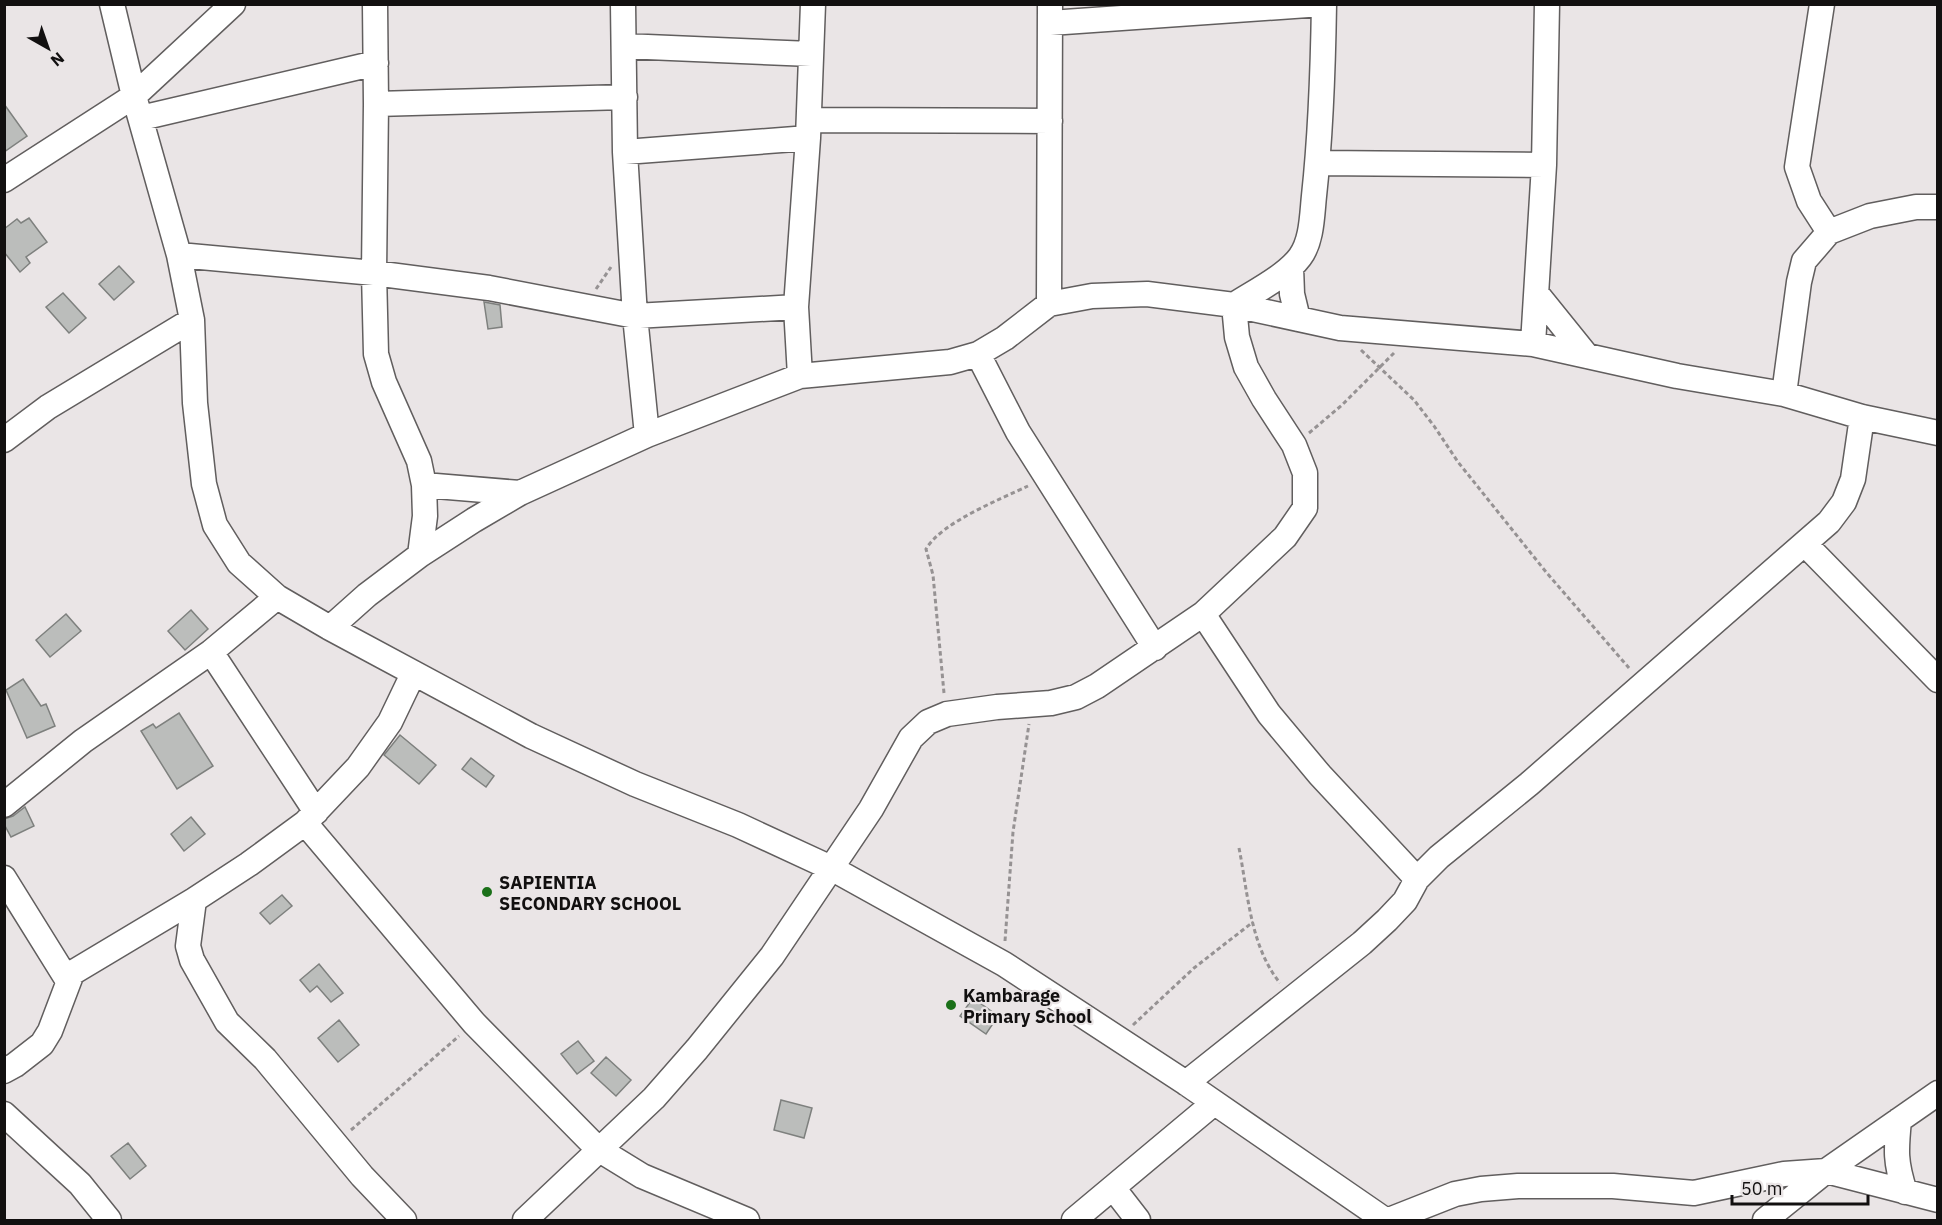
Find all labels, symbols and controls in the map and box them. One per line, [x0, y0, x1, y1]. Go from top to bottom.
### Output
north arrow [18, 18, 78, 78]
text: N [47, 48, 69, 71]
place label: SAPIENTIA SECONDARY SCHOOL [499, 871, 681, 915]
marker: SAPIENTIA SECONDARY SCHOOL [480, 885, 494, 899]
place label: Kambarage Primary School [963, 984, 1092, 1028]
marker: Kambarage Primary School [944, 998, 958, 1012]
scale bar [1732, 1168, 1868, 1206]
text: 50 m [1741, 1177, 1783, 1200]

